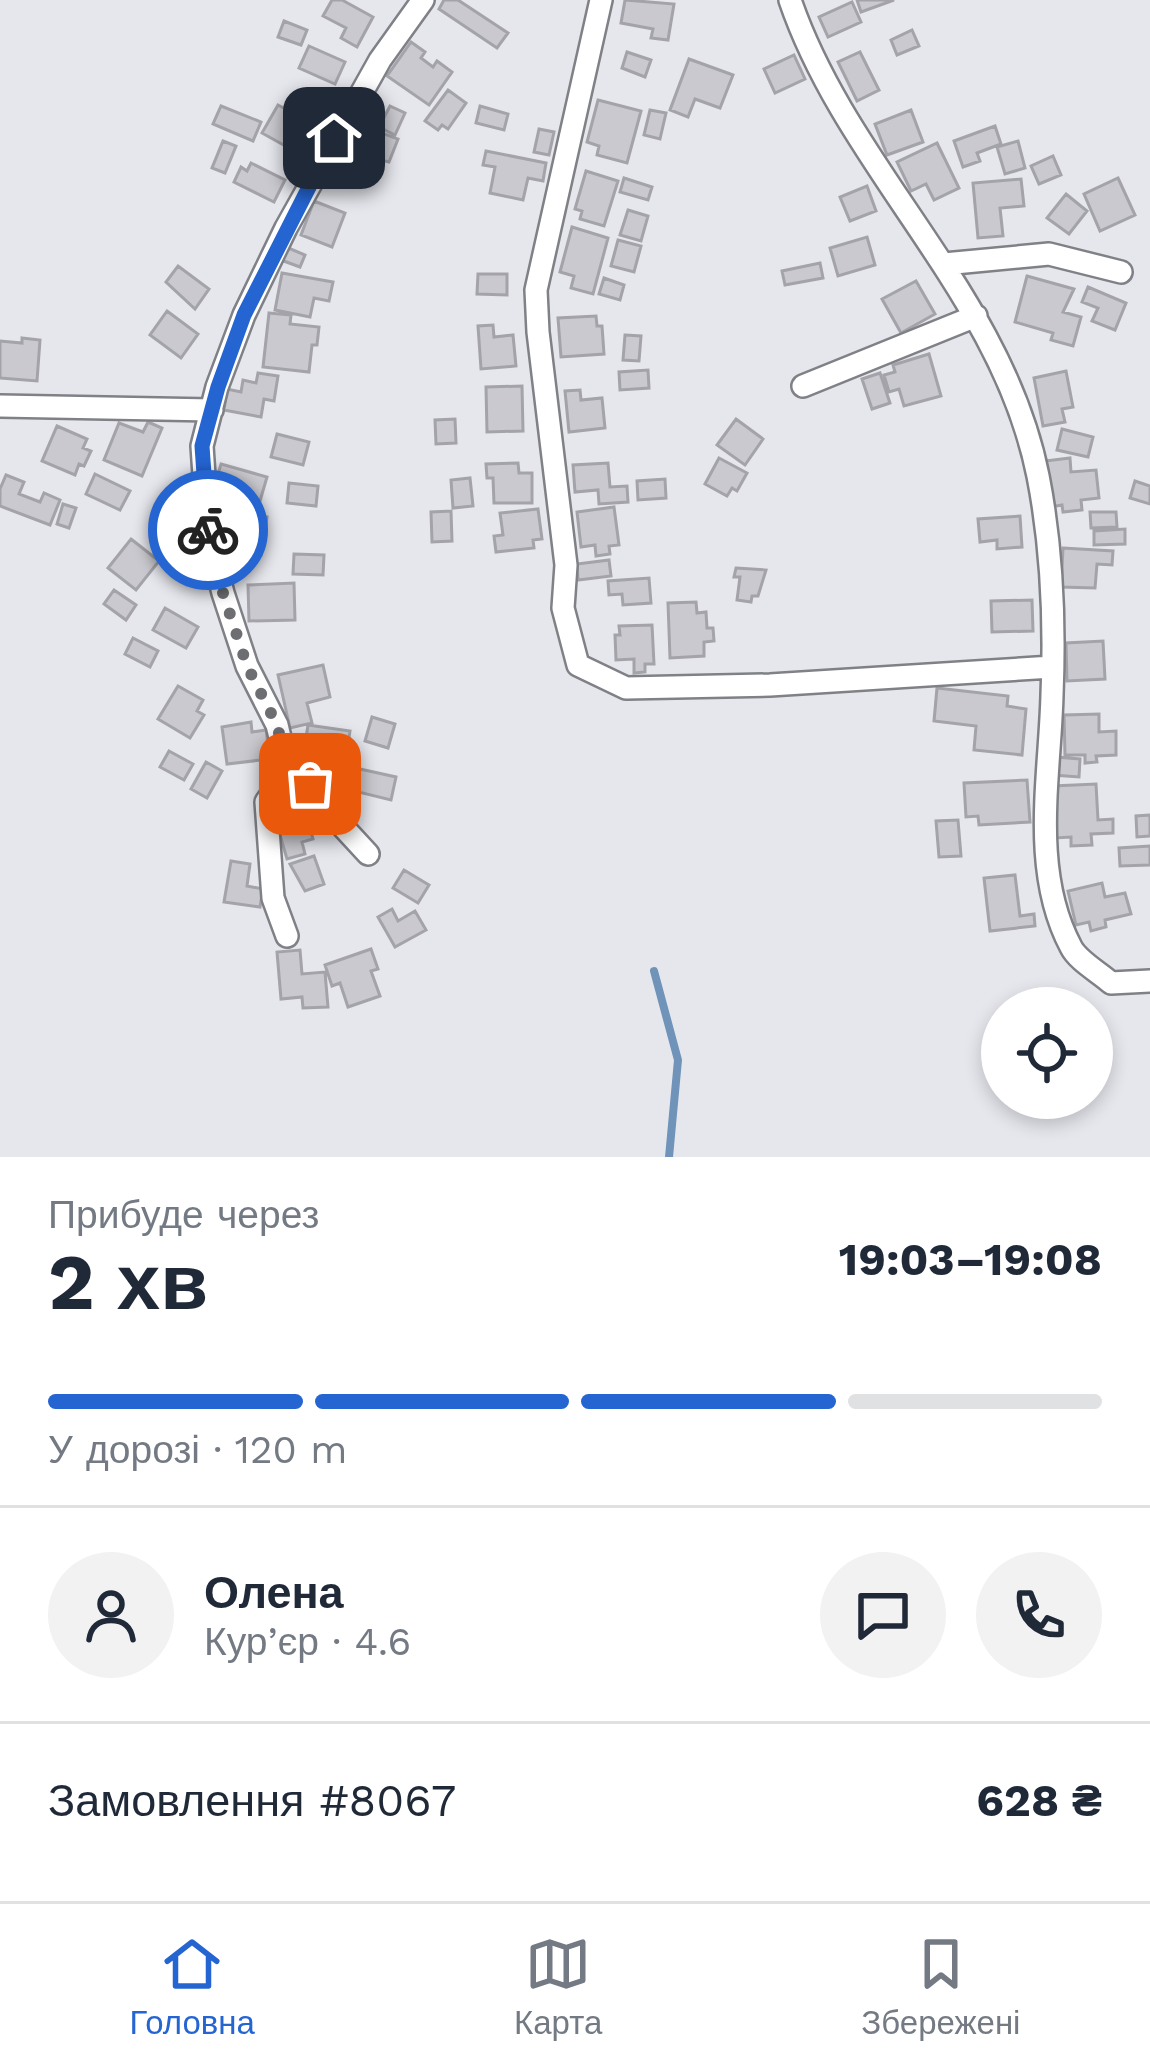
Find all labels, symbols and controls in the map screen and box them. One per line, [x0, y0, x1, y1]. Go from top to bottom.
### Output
pin [283, 87, 385, 189]
icon: home [301, 105, 367, 171]
courier [148, 470, 268, 590]
icon: bike [175, 497, 241, 563]
pin [259, 733, 361, 835]
icon: bag [277, 751, 343, 817]
map controls [981, 987, 1113, 1119]
button: locate [981, 987, 1113, 1119]
text: Прибуде через [48, 1192, 319, 1237]
text: 19:03–19:08 [839, 1233, 1102, 1286]
text: 2 хв [48, 1236, 208, 1328]
text: У дорозі · 120 m [48, 1427, 347, 1472]
button: person [48, 1552, 174, 1678]
button: chat [820, 1552, 946, 1678]
button: phone [976, 1552, 1102, 1678]
text: Олена [204, 1566, 344, 1619]
text: Кур’єр · 4.6 [204, 1619, 411, 1664]
text: Замовлення #8067 [48, 1774, 456, 1827]
text: 628 ₴ [976, 1774, 1102, 1827]
tab: Головна [130, 1931, 255, 2042]
tab: Карта [514, 1931, 602, 2042]
tab: Збережені [861, 1931, 1020, 2042]

